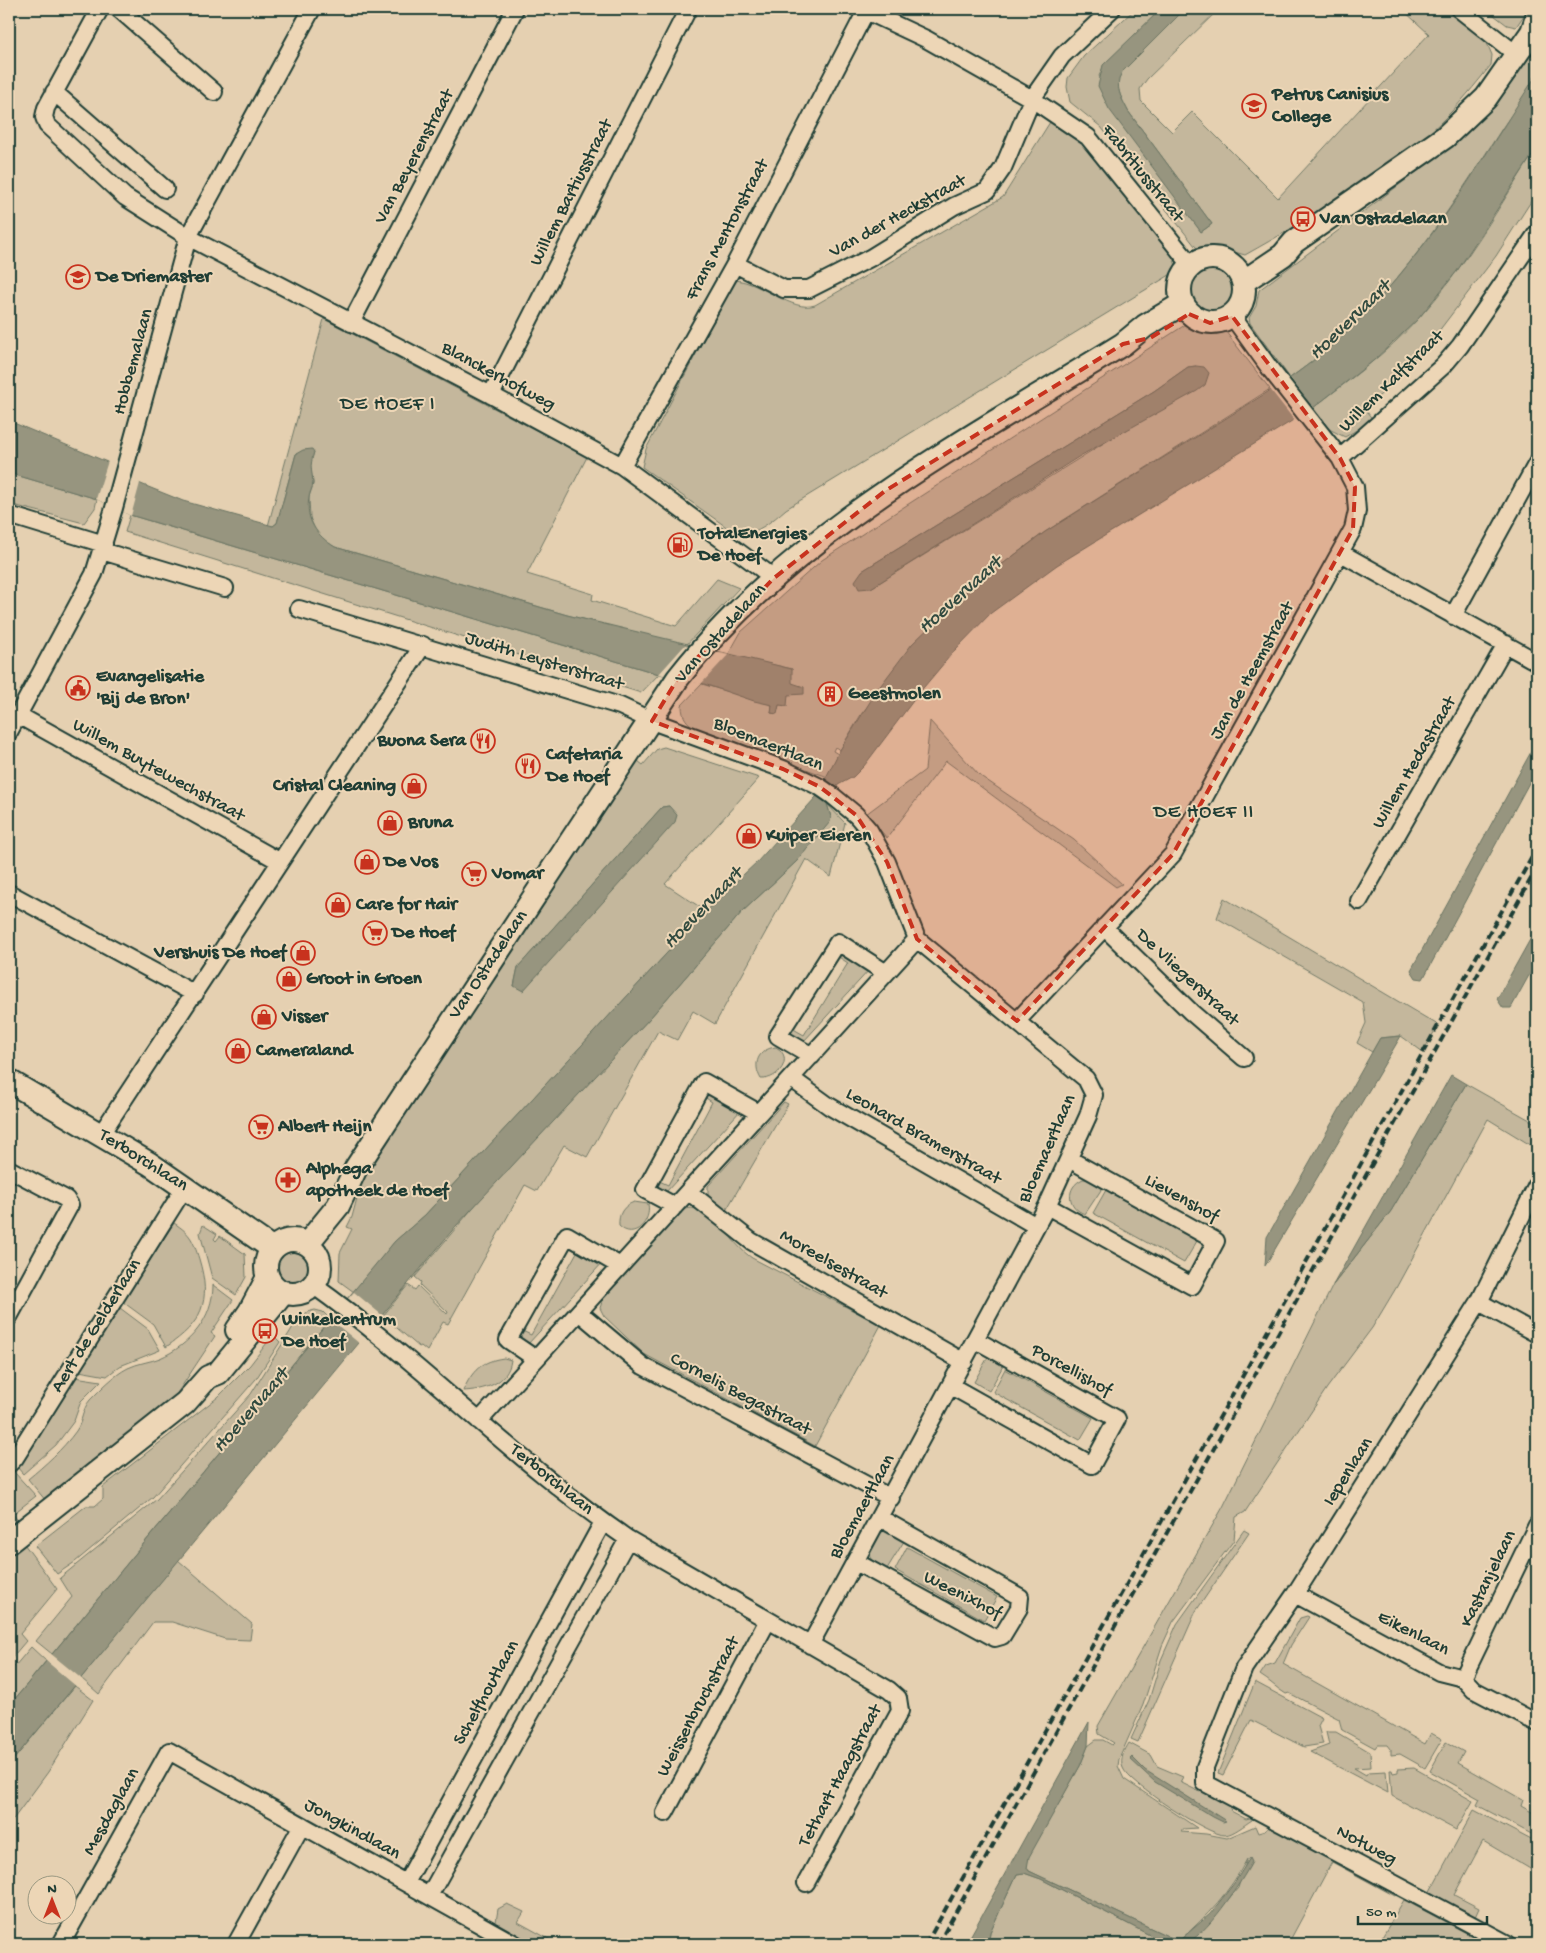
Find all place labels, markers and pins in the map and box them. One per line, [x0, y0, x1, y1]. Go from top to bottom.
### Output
place label: Petrus Canisius College [1271, 84, 1389, 129]
school or university icon: Petrus Canisius College [1241, 93, 1267, 119]
bus stop icon: Van Ostadelaan [1290, 206, 1316, 232]
place label: Van Ostadelaan [1319, 208, 1448, 231]
school or university icon: De Driemaster [65, 264, 91, 290]
place label: De Driemaster [94, 266, 213, 289]
place label: TotalEnergies De Hoef [696, 523, 808, 568]
fuel station icon: TotalEnergies De Hoef [667, 532, 693, 558]
place label: Evangelisatie 'Bij de Bron' [96, 666, 205, 711]
public building icon: Evangelisatie 'Bij de Bron' [65, 675, 91, 701]
building icon: Geestmolen [817, 681, 843, 707]
place label: Geestmolen [848, 683, 942, 706]
restaurant icon: Buona Sera [470, 728, 496, 754]
place label: Buona Sera [377, 730, 467, 753]
place label: Cafetaria De Hoef [544, 744, 624, 789]
restaurant icon: Cafetaria De Hoef [515, 753, 541, 779]
shop icon: Cristal Cleaning [401, 773, 427, 799]
place label: Cristal Cleaning [272, 775, 396, 798]
shop icon: Bruna [377, 810, 403, 836]
place label: Bruna [407, 812, 454, 835]
shop icon: Kuiper Eieren [736, 823, 762, 849]
place label: Kuiper Eieren [765, 825, 872, 848]
shop icon: De Vos [354, 849, 380, 875]
place label: De Vos [382, 851, 439, 874]
supermarket icon: Vomar [461, 861, 487, 887]
place label: Vomar [491, 863, 545, 886]
shop icon: Care for Hair [325, 892, 351, 918]
place label: Care for Hair [355, 894, 459, 917]
supermarket icon: De Hoef [362, 920, 388, 946]
place label: De Hoef [390, 922, 457, 945]
shop icon: Vershuis De Hoef [290, 940, 316, 966]
place label: Vershuis De Hoef [153, 942, 288, 965]
shop icon: Groot in Groen [276, 966, 302, 992]
place label: Groot in Groen [306, 968, 423, 991]
shop icon: Visser [251, 1004, 277, 1030]
place label: Visser [281, 1006, 329, 1029]
shop icon: Cameraland [225, 1038, 251, 1064]
place label: Cameraland [255, 1040, 354, 1063]
supermarket icon: Albert Heijn [248, 1114, 274, 1140]
place label: Albert Heijn [277, 1116, 373, 1139]
place label: Alphega apotheek de Hoef [305, 1158, 450, 1203]
pharmacy icon: Alphega apotheek de Hoef [275, 1167, 301, 1193]
place label: Winkelcentrum De Hoef [280, 1309, 396, 1354]
bus stop icon: Winkelcentrum De Hoef [252, 1318, 278, 1344]

